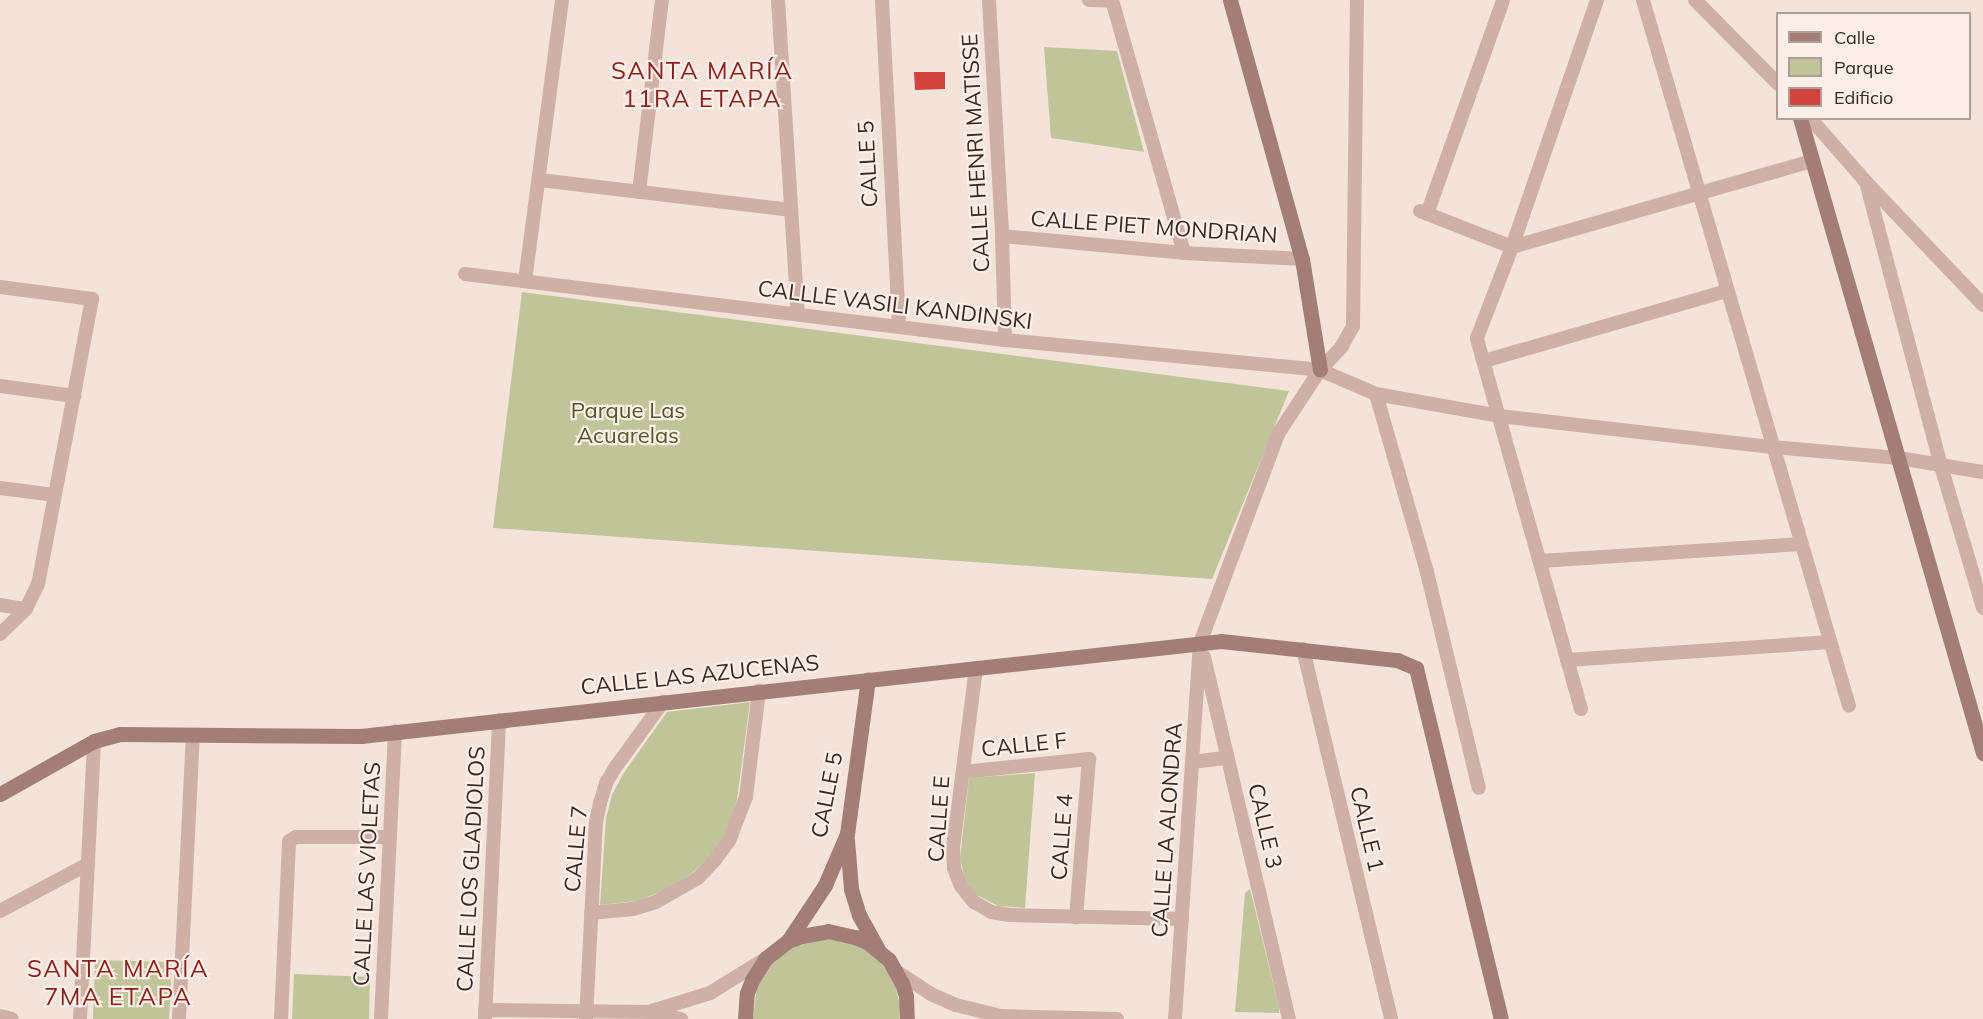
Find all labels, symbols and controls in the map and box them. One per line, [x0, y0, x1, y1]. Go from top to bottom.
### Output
legend [1776, 12, 1971, 120]
text: Calle [1834, 26, 1875, 49]
street label: CALLE HENRI MATISSE [957, 33, 995, 273]
text: Parque [1834, 56, 1893, 79]
district label: SANTA MARÍA 11RA ETAPA [611, 57, 793, 113]
text: Edificio [1834, 86, 1893, 109]
street label: CALLE 5 [853, 120, 883, 208]
street label: CALLE PIET MONDRIAN [1030, 205, 1278, 249]
street label: CALLLE VASILI KANDINSKI [756, 275, 1034, 335]
park label: Parque Las Acuarelas [571, 397, 685, 448]
street label: CALLE LAS AZUCENAS [579, 649, 821, 701]
street label: CALLE LA ALONDRA [1146, 722, 1188, 938]
street label: CALLE F [980, 727, 1068, 763]
street label: CALLE LOS GLADIOLOS [451, 746, 491, 992]
street label: CALLE 5 [806, 750, 848, 840]
street label: CALLE LAS VIOLETAS [348, 761, 386, 987]
street label: CALLE E [923, 775, 955, 863]
street label: CALLE 3 [1242, 781, 1288, 871]
street label: CALLE 1 [1344, 784, 1390, 874]
street label: CALLE 4 [1046, 793, 1078, 881]
street label: CALLE 7 [559, 805, 593, 893]
district label: SANTA MARÍA 7MA ETAPA [27, 955, 209, 1011]

